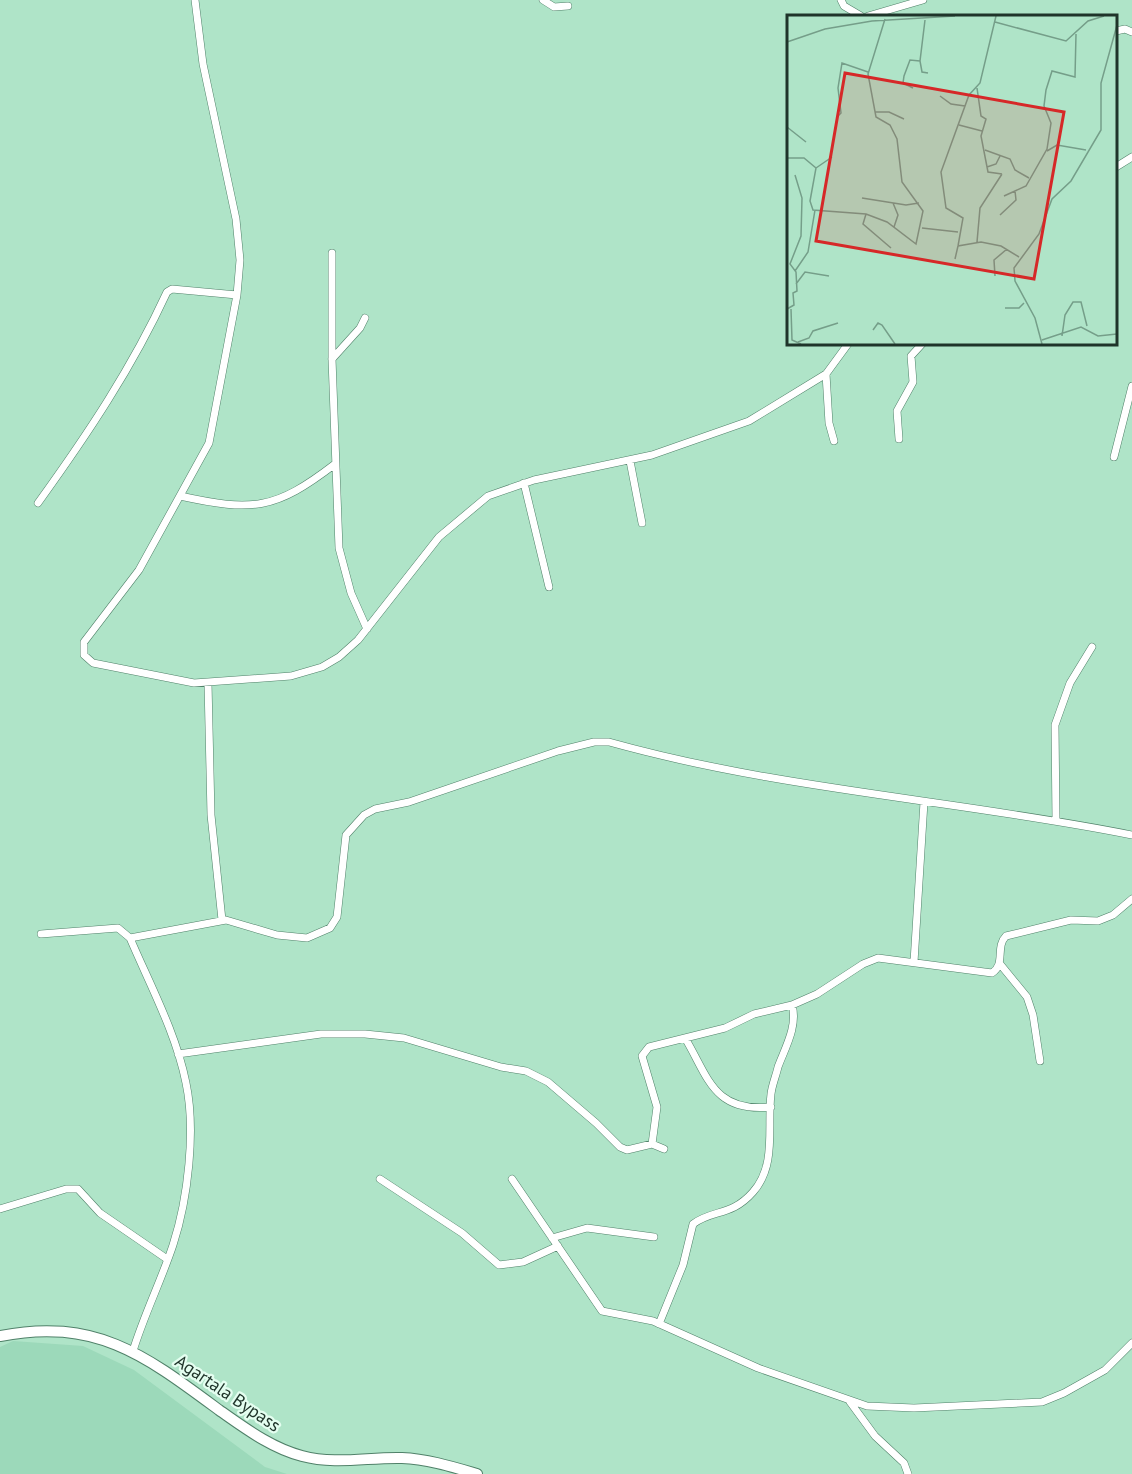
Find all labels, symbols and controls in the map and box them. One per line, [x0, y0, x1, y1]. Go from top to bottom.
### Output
inset map [787, 15, 1117, 345]
street label: Agartala Bypass [171, 1349, 285, 1437]

